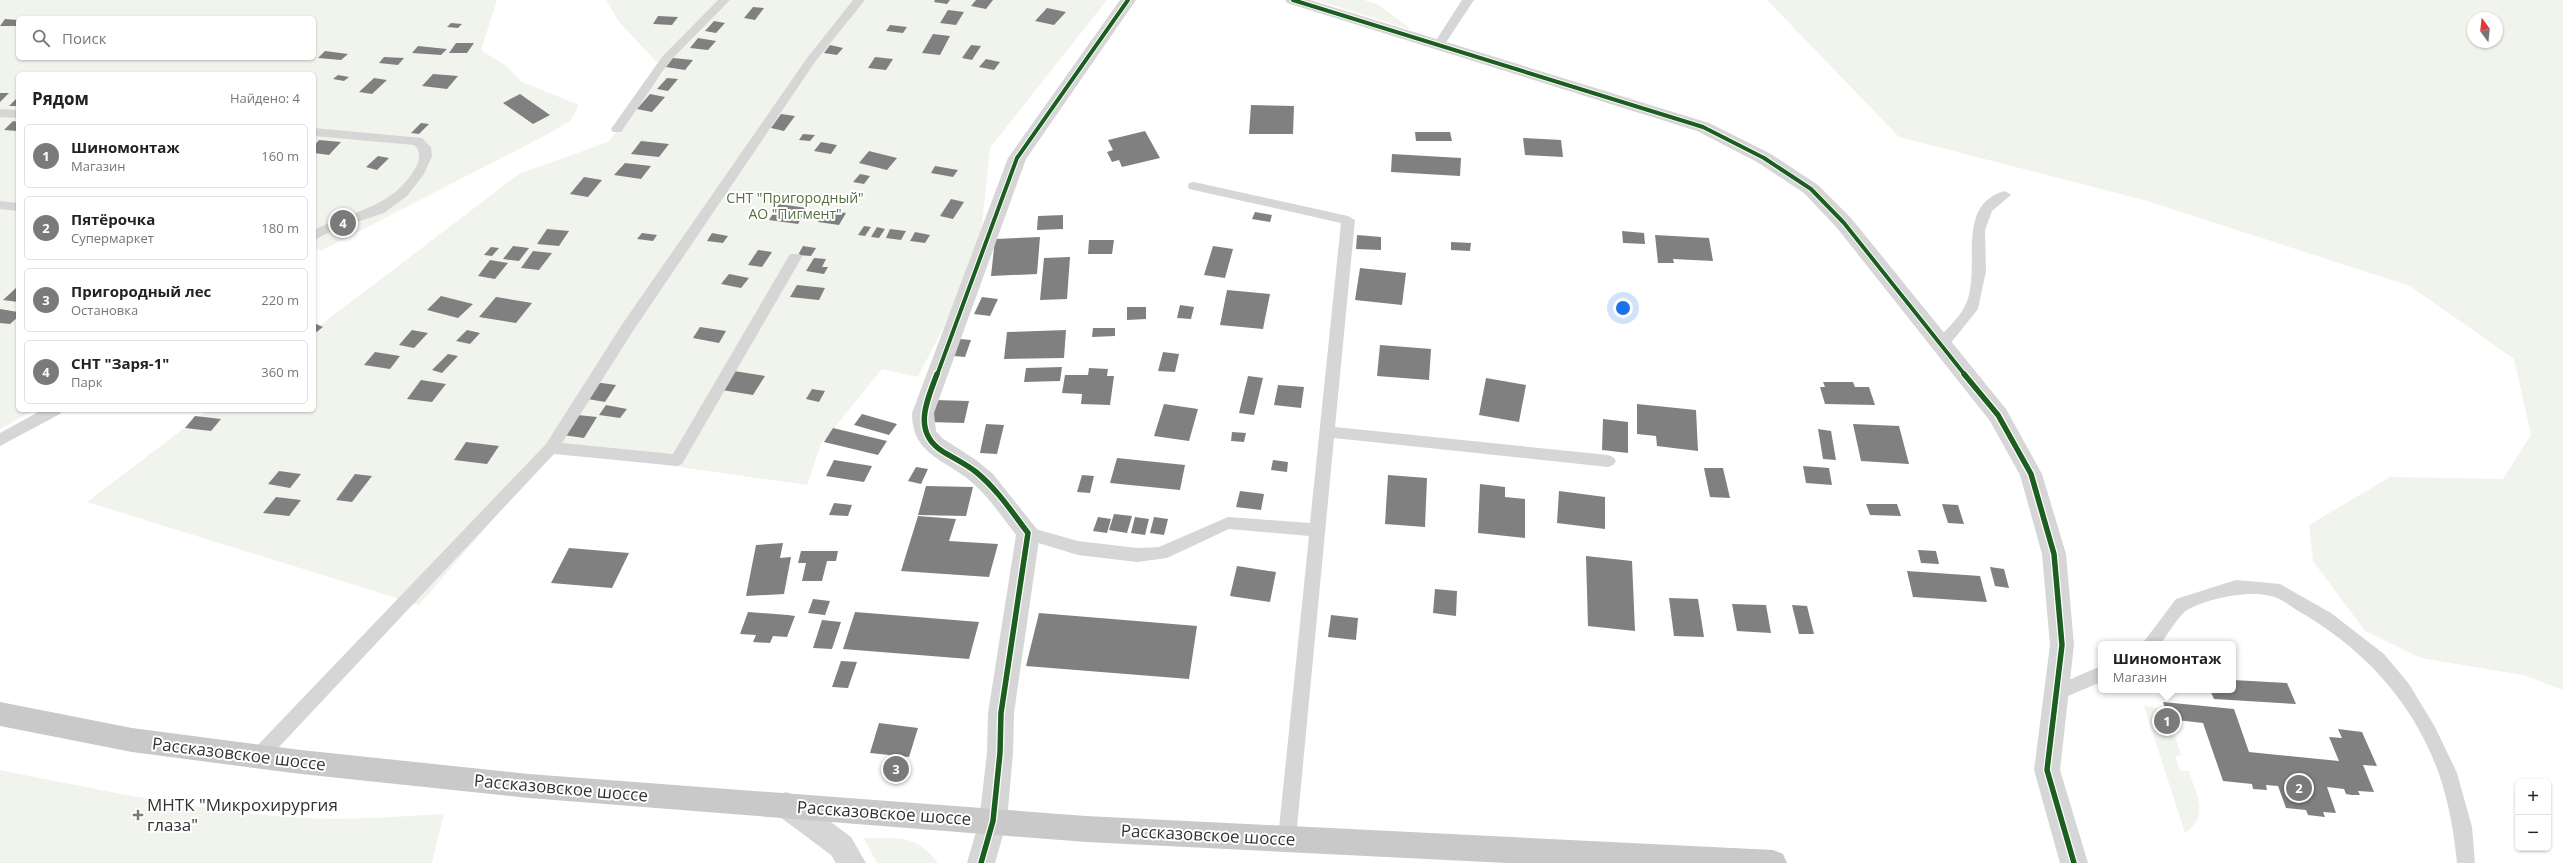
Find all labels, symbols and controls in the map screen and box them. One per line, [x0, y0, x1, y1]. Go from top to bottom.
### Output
north arrow [2467, 12, 2503, 48]
search box [16, 16, 316, 60]
icon: search [30, 27, 52, 49]
text: Поиск [62, 28, 106, 48]
text: Рядом [32, 87, 89, 110]
text: Найдено: 4 [230, 89, 300, 107]
text: Шиномонтаж [71, 137, 180, 157]
text: 1 [42, 147, 50, 165]
text: 160 m [261, 147, 299, 165]
text: Магазин [71, 157, 126, 175]
park label: СНТ "Пригородный" АО "Пигмент" [726, 188, 864, 223]
pin: 4 [330, 208, 356, 238]
text: Пятёрочка [71, 209, 155, 229]
text: 2 [42, 219, 50, 237]
text: 180 m [261, 219, 299, 237]
text: Супермаркет [71, 229, 154, 247]
text: Пригородный лес [71, 281, 211, 301]
text: 3 [42, 291, 50, 309]
text: 220 m [261, 291, 299, 309]
your location [1613, 298, 1633, 318]
text: Остановка [71, 301, 138, 319]
text: СНТ "Заря-1" [71, 353, 169, 373]
text: 4 [42, 363, 50, 381]
text: 360 m [261, 363, 299, 381]
text: Парк [71, 373, 102, 391]
popup [2098, 641, 2236, 693]
text: Шиномонтаж [2113, 648, 2221, 668]
text: Магазин [2113, 668, 2167, 686]
pin: 1 [2154, 706, 2180, 736]
street label: Рассказовское шоссе [151, 731, 327, 776]
pin: 3 [883, 754, 909, 784]
street label: Рассказовское шоссе [473, 768, 649, 807]
pin: 2 [2286, 773, 2312, 803]
map controls [2515, 779, 2551, 851]
button: + [2515, 779, 2551, 815]
place label: МНТК "Микрохирургия глаза" [147, 793, 338, 836]
street label: Рассказовское шоссе [796, 795, 972, 830]
marker: МНТК "Микрохирургия глаза" [132, 809, 144, 821]
button: − [2515, 815, 2551, 851]
street label: Рассказовское шоссе [1120, 818, 1296, 851]

